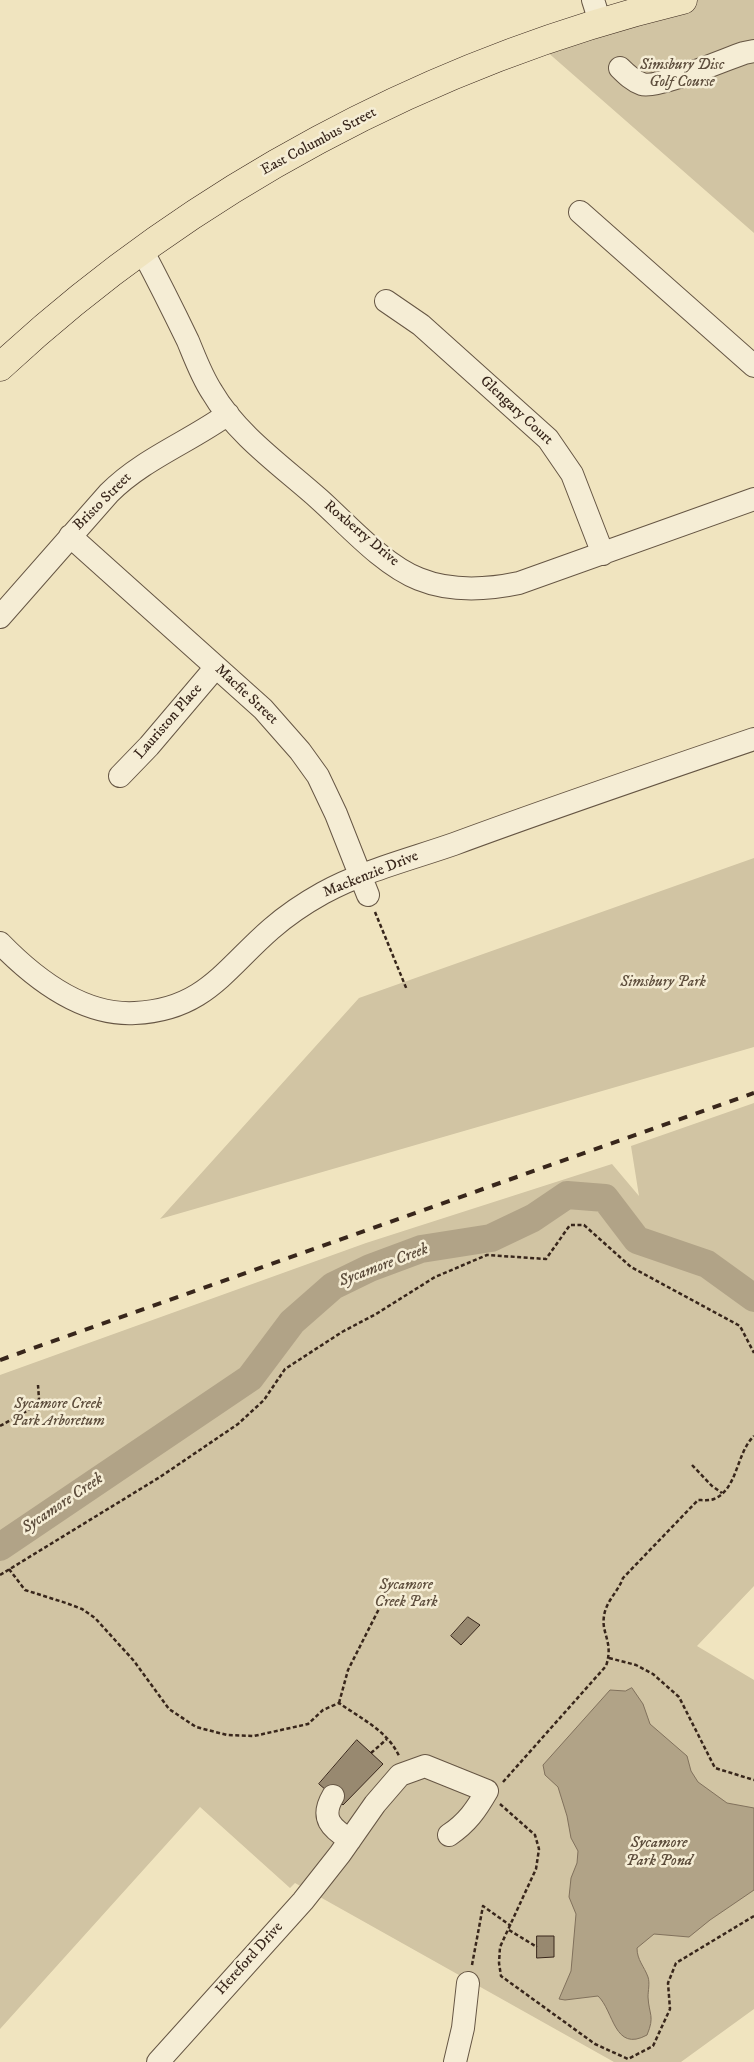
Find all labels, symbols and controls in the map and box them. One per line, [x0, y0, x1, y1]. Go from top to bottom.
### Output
park label: Simsbury Disc Golf Course [640, 57, 724, 92]
street label: East Columbus Street [258, 104, 380, 180]
street label: Glengary Court [476, 373, 556, 449]
street label: Bristo Street [70, 469, 136, 535]
street label: Roxberry Drive [320, 497, 402, 571]
street label: Macfie Street [211, 661, 281, 729]
street label: Lauriston Place [131, 681, 207, 763]
street label: Mackenzie Drive [321, 848, 421, 902]
park label: Simsbury Park [620, 974, 706, 992]
water label: Sycamore Creek [337, 1240, 431, 1292]
park label: Sycamore Creek Park Arboretum [11, 1396, 105, 1431]
water label: Sycamore Creek [19, 1470, 107, 1538]
park label: Sycamore Creek Park [374, 1577, 438, 1612]
water label: Sycamore Park Pond [626, 1834, 692, 1872]
street label: Hereford Drive [213, 1919, 287, 1999]

